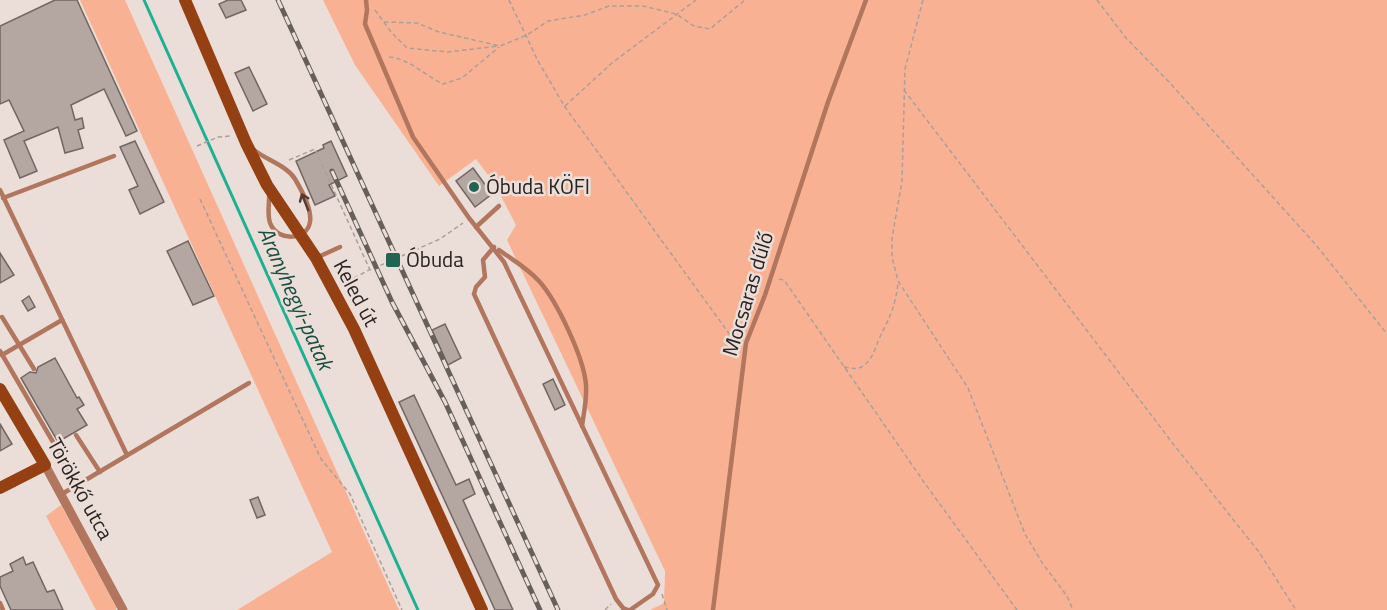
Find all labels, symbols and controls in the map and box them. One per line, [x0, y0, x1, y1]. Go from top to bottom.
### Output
place label: Óbuda KÖFI [486, 170, 590, 202]
marker: Óbuda KÖFI [467, 180, 481, 194]
one-way arrow [299, 193, 310, 212]
water label: Aranyhegyi-patak [249, 221, 344, 377]
street label: Mocsaras dűlő [713, 228, 781, 360]
place label: Óbuda [406, 243, 464, 275]
marker: Óbuda [384, 251, 402, 269]
street label: Keled út [326, 253, 388, 332]
street label: Törökkő utca [40, 432, 122, 546]

